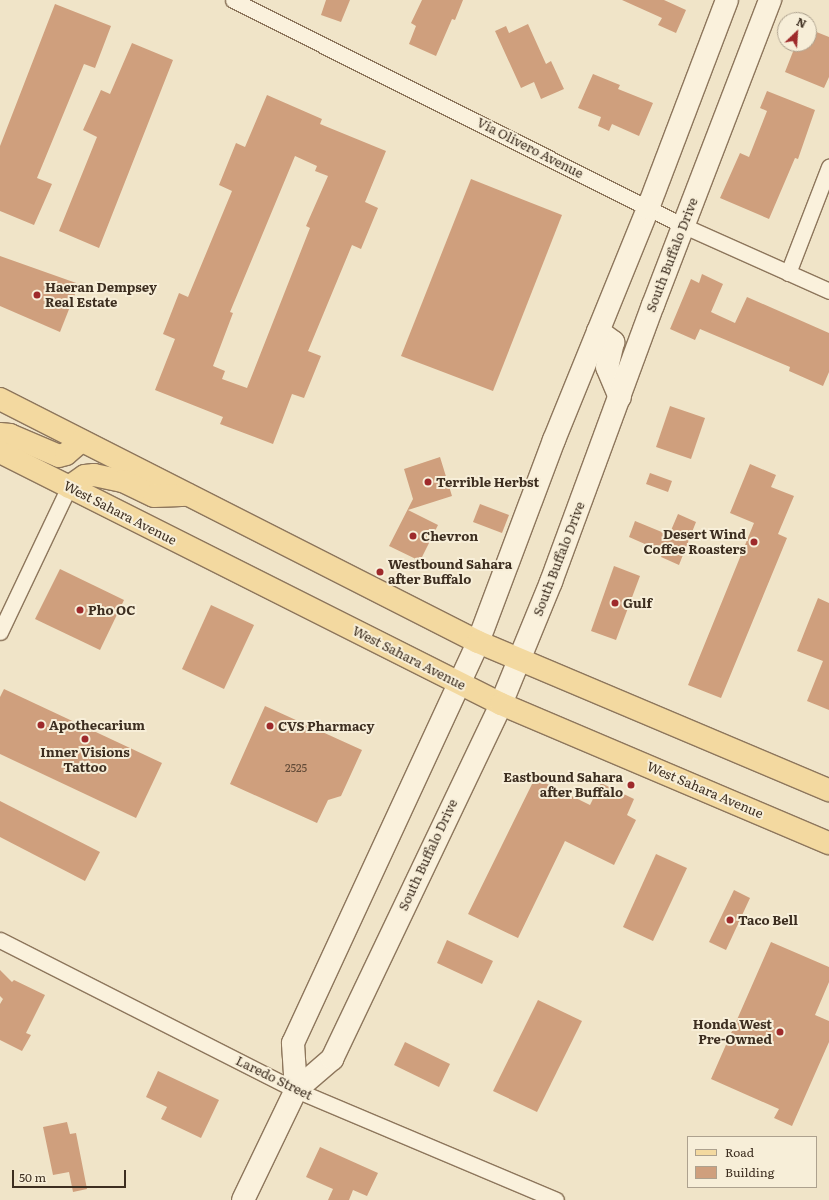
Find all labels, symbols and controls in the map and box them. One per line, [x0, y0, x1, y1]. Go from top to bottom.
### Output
north arrow [777, 12, 817, 52]
text: N [794, 13, 809, 31]
street label: Via Olivero Avenue [474, 114, 586, 182]
street label: South Buffalo Drive [643, 196, 701, 314]
place label: Haeran Dempsey Real Estate [45, 280, 157, 311]
marker: Haeran Dempsey Real Estate [32, 290, 42, 300]
place label: Terrible Herbst [436, 474, 539, 490]
marker: Terrible Herbst [423, 477, 433, 487]
street label: West Sahara Avenue [61, 478, 179, 548]
street label: South Buffalo Drive [530, 500, 588, 618]
place label: Desert Wind Coffee Roasters [644, 527, 746, 558]
place label: Chevron [421, 528, 478, 544]
marker: Chevron [408, 531, 418, 541]
marker: Desert Wind Coffee Roasters [749, 537, 759, 547]
place label: Westbound Sahara after Buffalo [388, 557, 512, 588]
marker: Westbound Sahara after Buffalo [375, 567, 385, 577]
place label: Gulf [623, 595, 652, 611]
marker: Gulf [610, 598, 620, 608]
place label: Pho OC [88, 602, 135, 618]
marker: Pho OC [75, 605, 85, 615]
street label: West Sahara Avenue [350, 623, 468, 693]
place label: Apothecarium [49, 717, 145, 733]
place label: CVS Pharmacy [278, 718, 374, 734]
marker: Apothecarium [36, 720, 46, 730]
marker: CVS Pharmacy [265, 721, 275, 731]
marker: Inner Visions Tattoo [80, 734, 90, 744]
place label: Inner Visions Tattoo [40, 745, 130, 776]
street label: West Sahara Avenue [645, 758, 765, 822]
house number: 2525 [285, 760, 307, 774]
place label: Eastbound Sahara after Buffalo [503, 770, 623, 801]
marker: Eastbound Sahara after Buffalo [626, 780, 636, 790]
street label: South Buffalo Drive [395, 797, 461, 913]
place label: Taco Bell [738, 912, 798, 928]
marker: Taco Bell [725, 915, 735, 925]
place label: Honda West Pre-Owned [693, 1017, 772, 1048]
marker: Honda West Pre-Owned [775, 1027, 785, 1037]
street label: Laredo Street [233, 1053, 315, 1103]
legend [687, 1136, 817, 1188]
text: Road [725, 1143, 754, 1161]
scale bar [14, 1162, 128, 1188]
text: Building [725, 1163, 774, 1181]
text: 50 m [19, 1168, 46, 1186]

